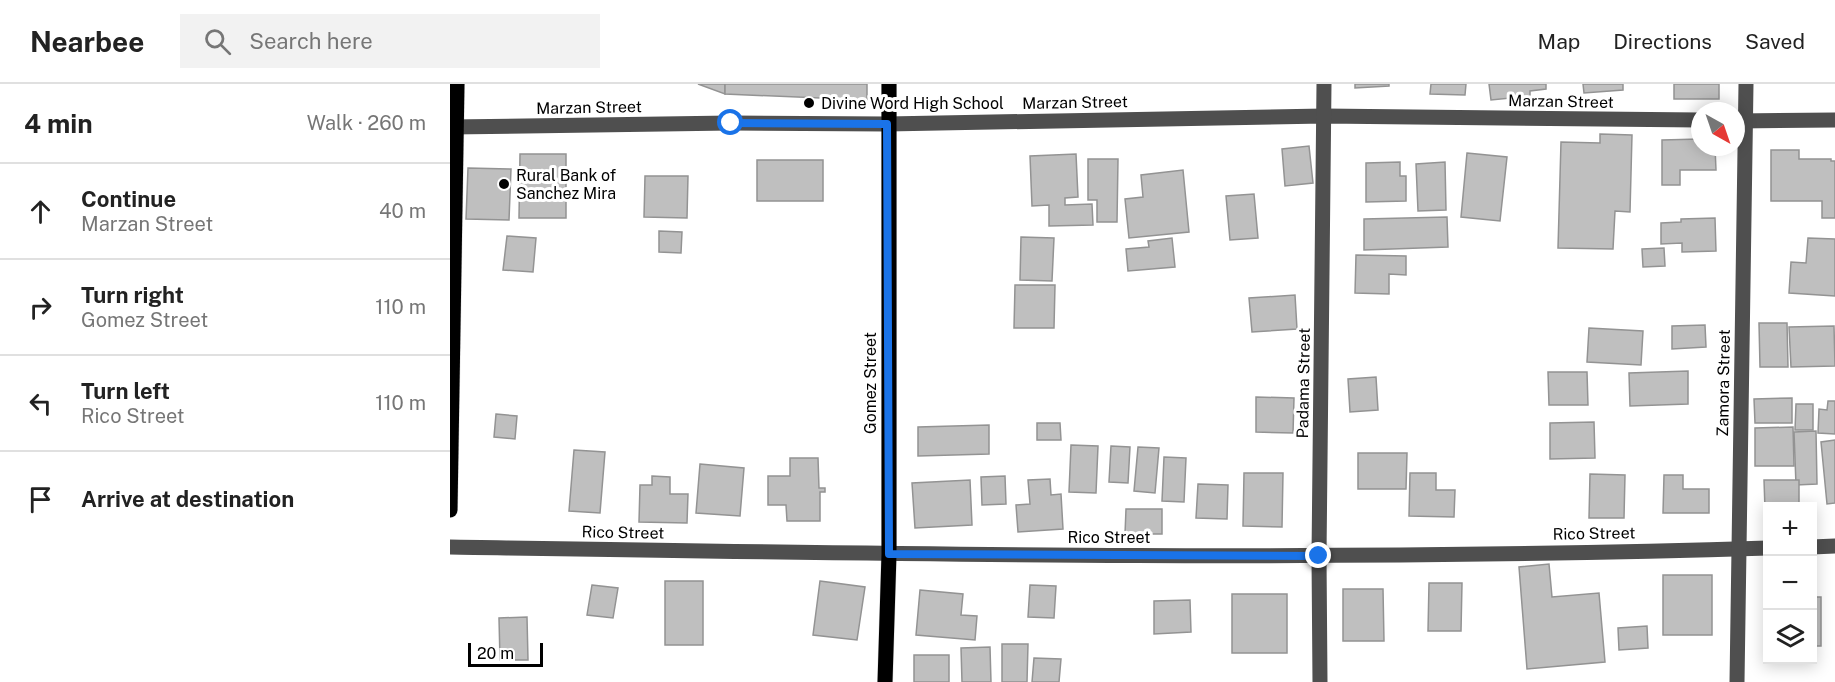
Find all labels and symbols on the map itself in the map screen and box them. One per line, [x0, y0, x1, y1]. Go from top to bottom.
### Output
street label: Marzan Street [1508, 91, 1614, 112]
street label: Marzan Street [1022, 92, 1128, 113]
place label: Divine Word High School [821, 94, 1004, 113]
marker: Divine Word High School [802, 96, 816, 110]
street label: Marzan Street [536, 97, 642, 118]
north arrow [1691, 102, 1745, 156]
route start [717, 109, 743, 135]
place label: Rural Bank of Sanchez Mira [516, 166, 616, 203]
marker: Rural Bank of Sanchez Mira [497, 177, 511, 191]
street label: Padama Street [1293, 328, 1314, 438]
street label: Zamora Street [1713, 329, 1734, 437]
street label: Gomez Street [861, 332, 880, 434]
street label: Rico Street [581, 522, 665, 543]
street label: Rico Street [1552, 523, 1636, 544]
street label: Rico Street [1068, 528, 1150, 547]
route end [1305, 542, 1331, 568]
scale bar [468, 640, 543, 668]

